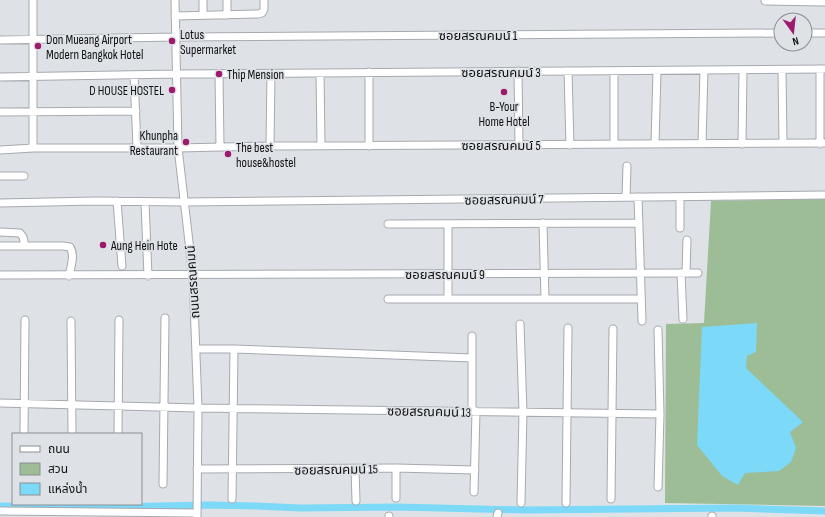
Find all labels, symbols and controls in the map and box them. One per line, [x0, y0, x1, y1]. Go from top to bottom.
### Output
north arrow [773, 12, 813, 52]
place label: Lotus Supermarket [180, 27, 236, 58]
street label: ซอยสรณคมน์ 1 [439, 28, 518, 44]
place label: Don Mueang Airport Modern Bangkok Hotel [46, 32, 143, 63]
text: N [791, 34, 800, 48]
marker: Lotus Supermarket [167, 36, 177, 46]
marker: Don Mueang Airport Modern Bangkok Hotel [33, 41, 43, 51]
street label: ซอยสรณคมน์ 3 [461, 65, 541, 81]
place label: Thip Mension [227, 67, 284, 83]
marker: Thip Mension [214, 69, 224, 79]
place label: D HOUSE HOSTEL [89, 83, 164, 99]
marker: D HOUSE HOSTEL [167, 85, 177, 95]
marker: B-Your Home Hotel [499, 87, 509, 97]
place label: B-Your Home Hotel [478, 99, 530, 130]
place label: Khunpha Restaurant [130, 128, 178, 159]
marker: Khunpha Restaurant [181, 137, 191, 147]
street label: ซอยสรณคมน์ 5 [461, 138, 541, 154]
place label: The best house&hostel [236, 140, 296, 171]
marker: The best house&hostel [223, 149, 233, 159]
street label: ซอยสรณคมน์ 7 [464, 191, 545, 209]
place label: Aung Hein Hote [110, 238, 178, 254]
marker: Aung Hein Hote [98, 240, 108, 250]
street label: ถนนสรณคมน์ [182, 245, 204, 319]
street label: ซอยสรณคมน์ 9 [405, 267, 485, 283]
street label: ซอยสรณคมน์ 13 [387, 403, 471, 421]
legend [12, 433, 142, 505]
text: ถนน [48, 442, 70, 457]
street label: ซอยสรณคมน์ 15 [294, 461, 378, 479]
text: สวน [48, 462, 68, 477]
text: แหล่งน้ำ [48, 480, 87, 497]

